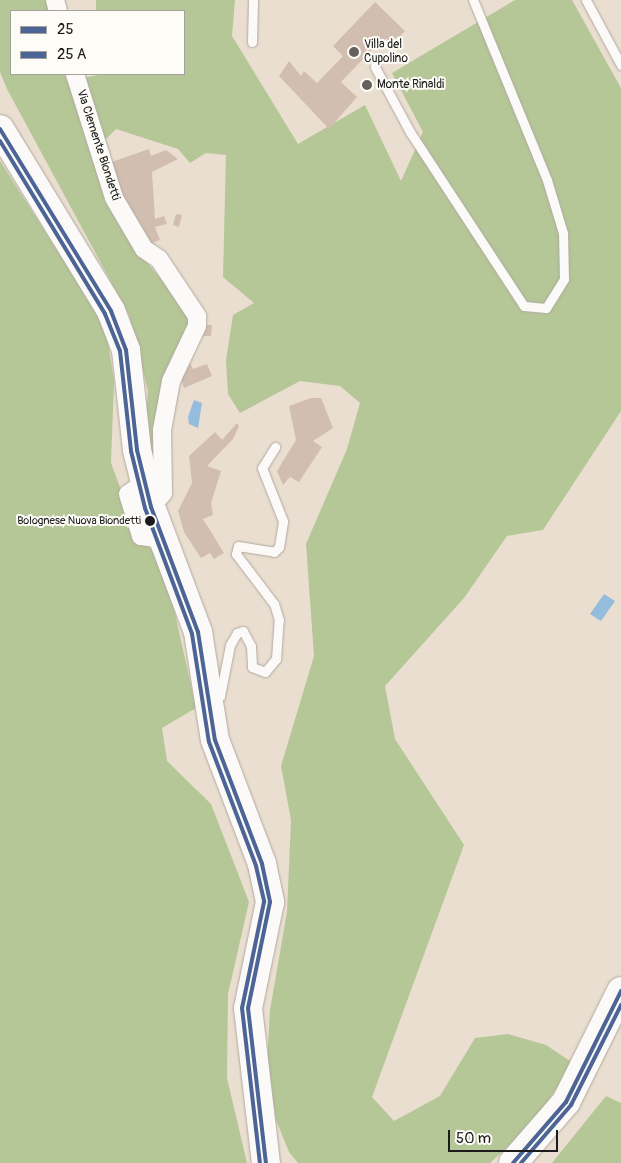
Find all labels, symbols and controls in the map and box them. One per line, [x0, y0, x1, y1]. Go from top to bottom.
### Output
legend [10, 10, 185, 75]
text: 25 [57, 20, 74, 39]
place label: Villa del Cupolino [364, 38, 408, 66]
text: 25 A [57, 45, 87, 64]
marker: Villa del Cupolino [348, 46, 360, 58]
place label: Monte Rinaldi [377, 78, 444, 92]
marker: Monte Rinaldi [361, 79, 373, 91]
street label: Via Clemente Biondetti [73, 88, 123, 202]
place label: Bolognese Nuova Biondetti [17, 514, 141, 528]
marker: Bolognese Nuova Biondetti [145, 516, 155, 526]
scale bar [451, 1120, 561, 1152]
text: 50 m [456, 1129, 491, 1148]

